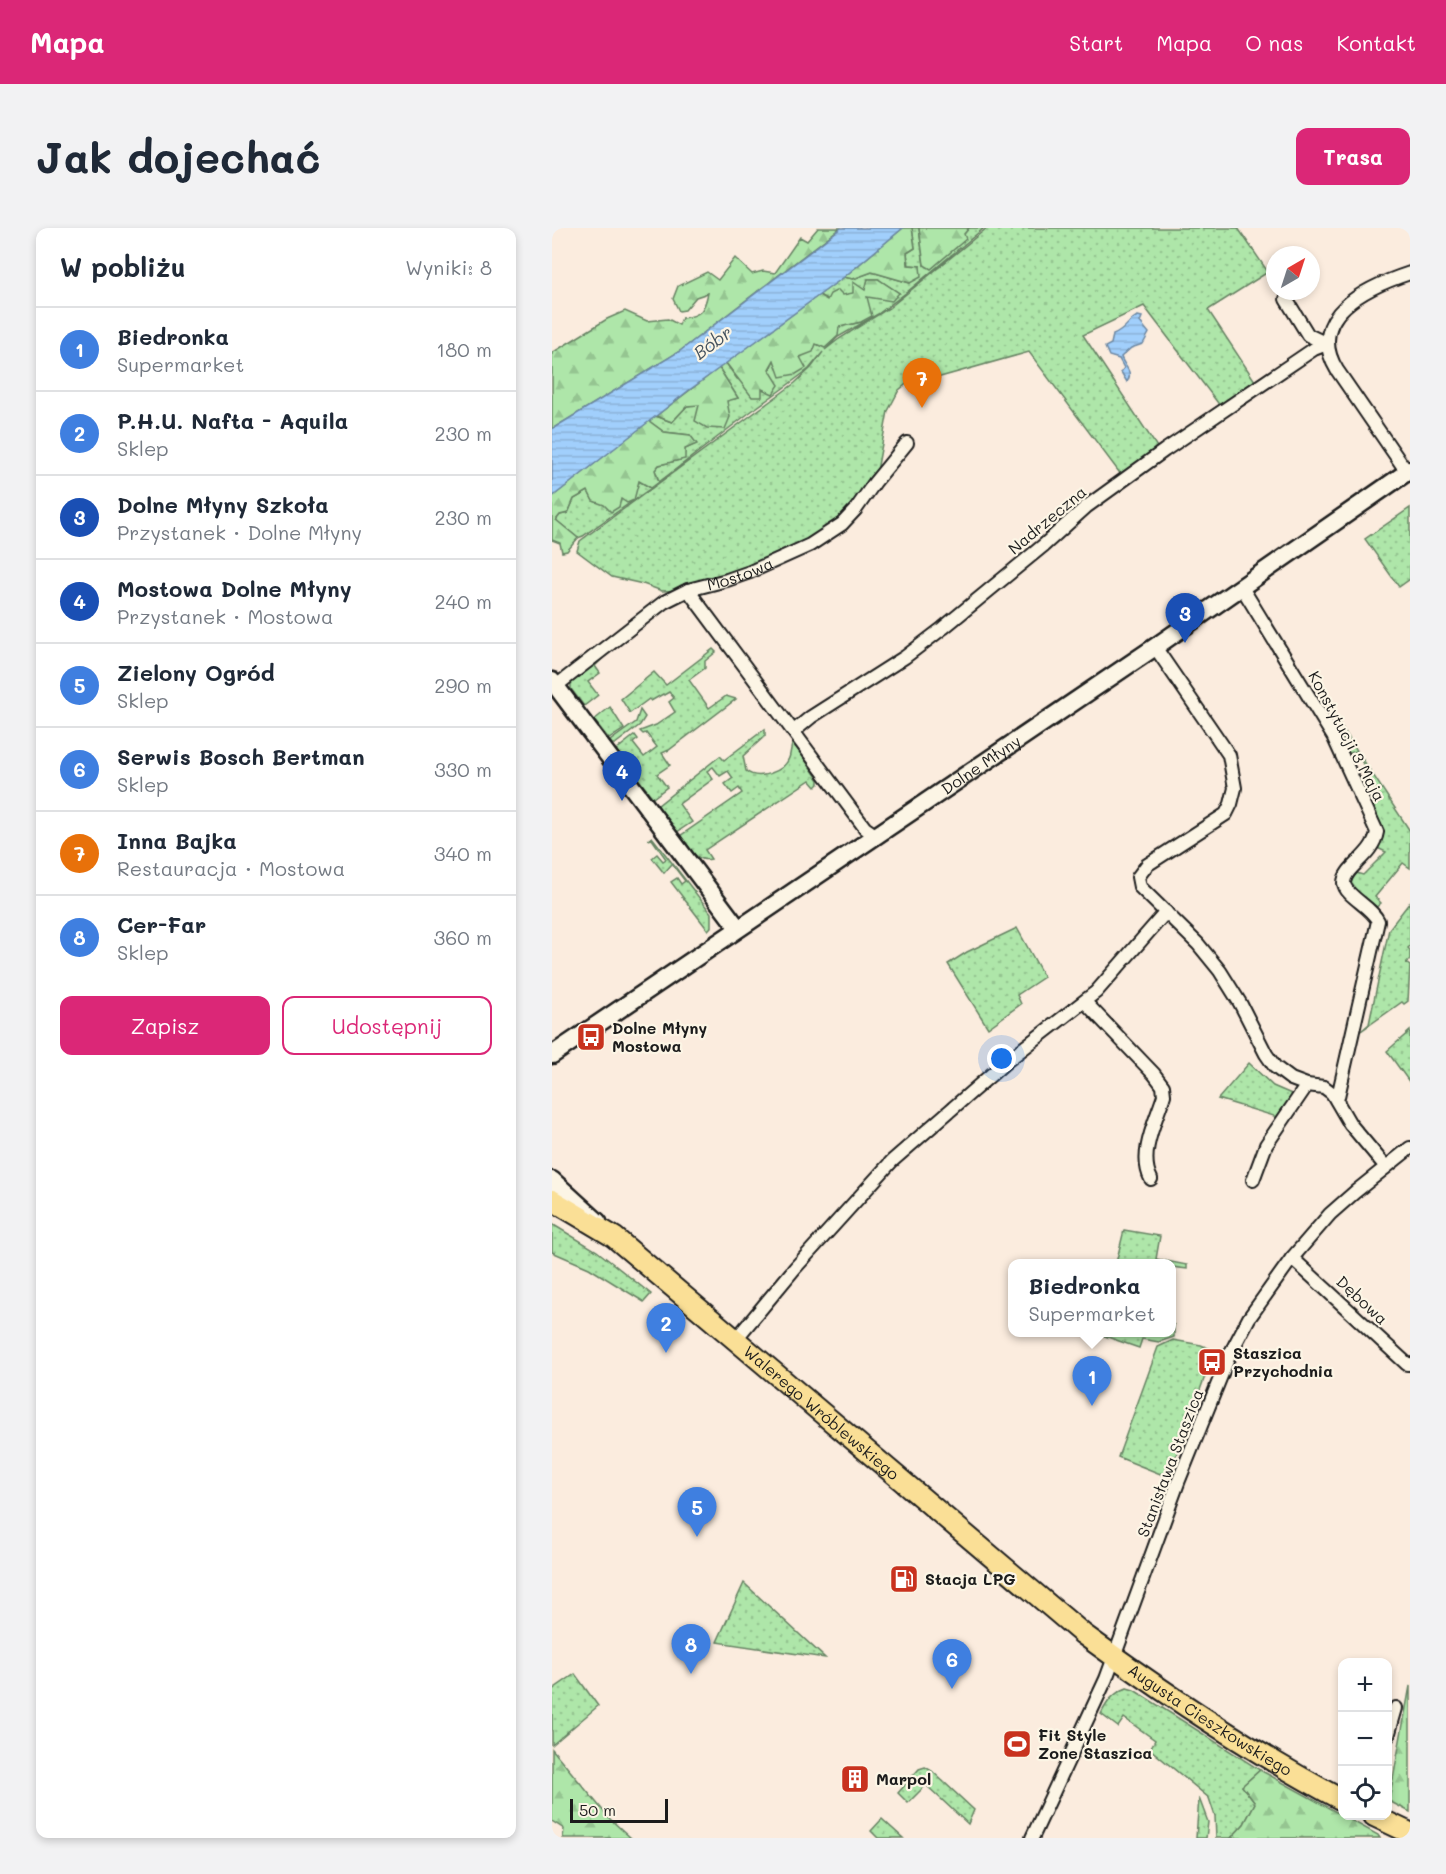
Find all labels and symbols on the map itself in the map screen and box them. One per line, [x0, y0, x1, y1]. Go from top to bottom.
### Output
north arrow [1266, 246, 1320, 300]
water label: Bóbr [688, 320, 737, 364]
pin: 7 [902, 358, 941, 408]
street label: Nadrzeczna [1003, 481, 1090, 558]
street label: Mostowa [704, 552, 776, 595]
pin: 3 [1166, 594, 1204, 643]
street label: Konstytucji 3 Maja [1304, 667, 1391, 804]
street label: Dolne Młyny [937, 730, 1025, 799]
pin: 4 [602, 752, 642, 801]
place label: Dolne Młyny Mostowa [612, 1017, 708, 1056]
bus stop icon: Dolne Młyny Mostowa [575, 1021, 607, 1053]
your location [987, 1044, 1016, 1073]
street label: Dębowa [1332, 1270, 1393, 1329]
pin: 2 [646, 1304, 686, 1353]
street label: Walerego Wróblewskiego [739, 1340, 904, 1484]
place label: Staszica Przychodnia [1233, 1342, 1333, 1381]
bus stop icon: Staszica Przychodnia [1196, 1346, 1228, 1378]
pin: 1 [1072, 1356, 1112, 1406]
street label: Stanisława Staszica [1132, 1386, 1207, 1540]
pin: 5 [678, 1488, 716, 1537]
fuel station icon: Stacja LPG [888, 1563, 920, 1595]
place label: Stacja LPG [925, 1568, 1016, 1589]
pin: 8 [672, 1624, 710, 1674]
pin: 6 [932, 1640, 972, 1689]
street label: Augusta Cieszkowskiego [1124, 1659, 1296, 1780]
place label: Fit Style Zone Staszica [1038, 1724, 1153, 1763]
sports icon: Fit Style Zone Staszica [1001, 1728, 1033, 1760]
building icon: Marpol [839, 1763, 871, 1795]
place label: Marpol [876, 1768, 931, 1789]
scale bar [570, 1796, 668, 1824]

